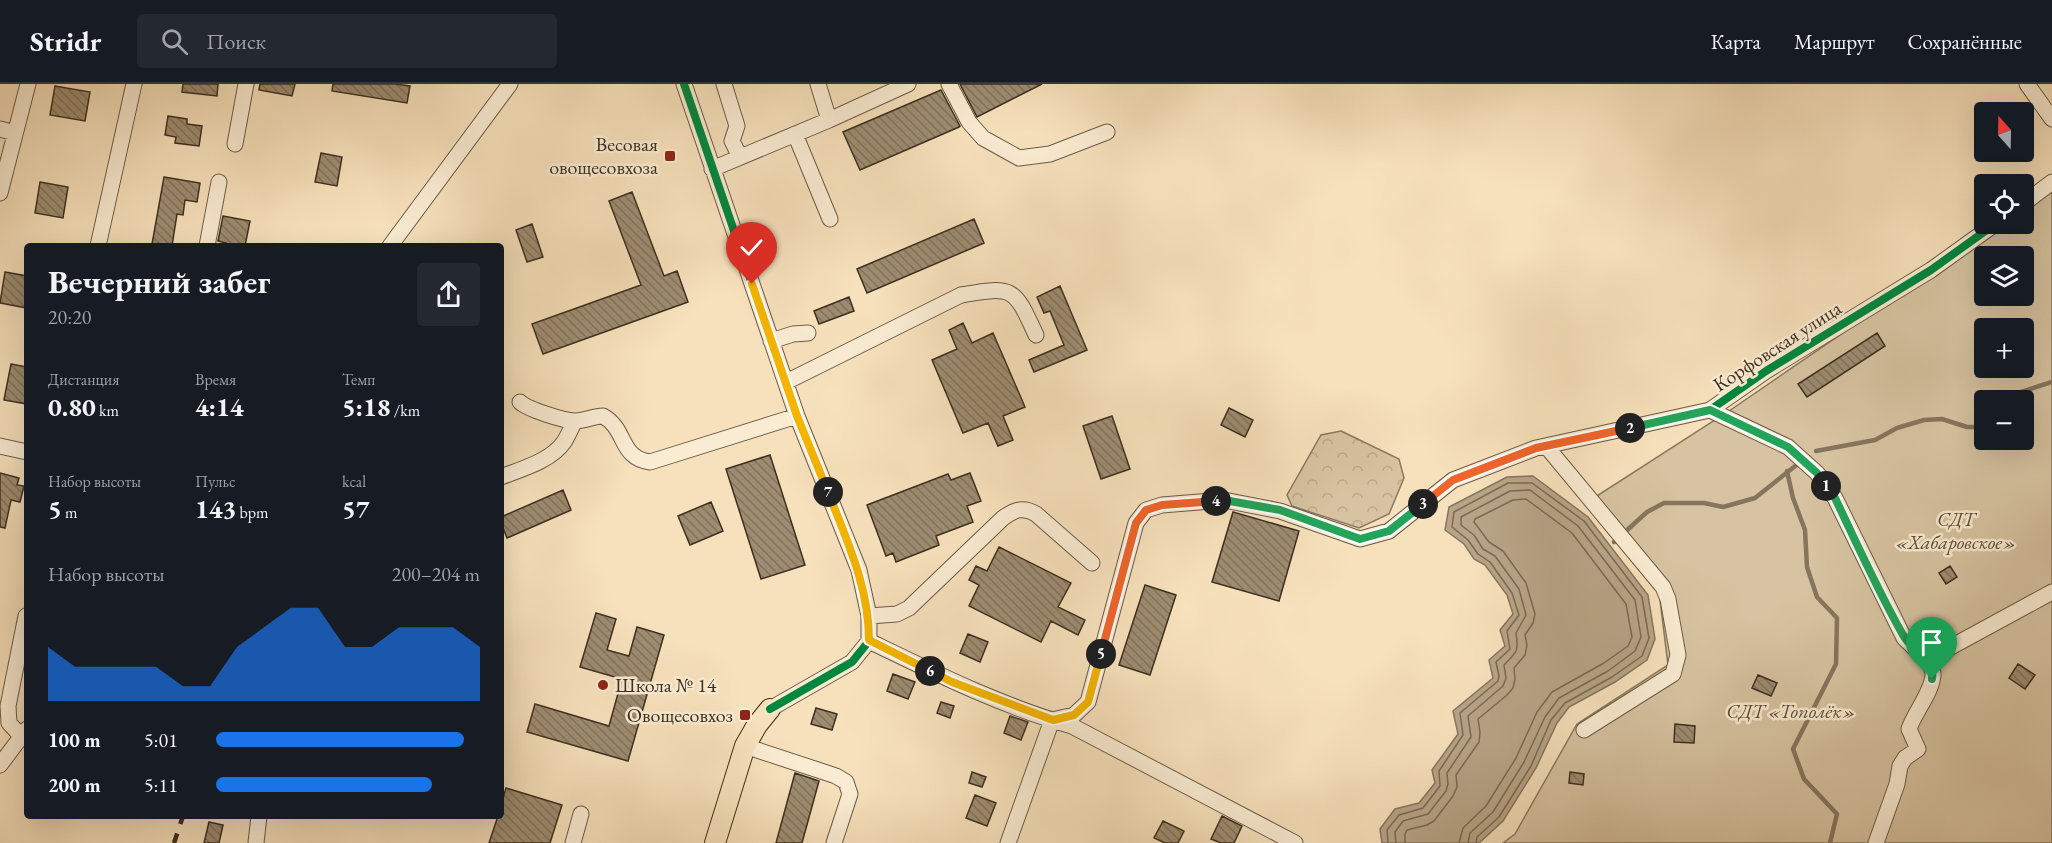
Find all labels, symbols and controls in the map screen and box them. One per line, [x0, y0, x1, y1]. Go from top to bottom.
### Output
search box [137, 14, 557, 68]
text: Stridr [30, 23, 101, 59]
icon: search [158, 25, 191, 58]
text: Поиск [206, 27, 266, 56]
text: Карта [1711, 28, 1761, 55]
text: Маршрут [1794, 28, 1875, 55]
text: Сохранённые [1908, 28, 2022, 55]
north arrow [1974, 102, 2034, 162]
map controls [1974, 102, 2034, 450]
place label: Весовая овощесовхоза [549, 131, 658, 180]
marker: Весовая овощесовхоза [663, 149, 677, 163]
button: locate [1974, 174, 2034, 234]
pin [726, 222, 777, 284]
icon: check [735, 231, 768, 264]
button: layers [1974, 246, 2034, 306]
text: Вечерний забег [48, 260, 270, 303]
button: share [417, 263, 480, 326]
street label: Корфовская улица [1708, 295, 1846, 397]
text: 20:20 [48, 304, 91, 330]
button: + [1974, 318, 2034, 378]
text: Дистанция [48, 369, 119, 390]
text: Время [195, 369, 236, 390]
text: Темп [342, 369, 375, 390]
text: 0.80 [48, 390, 96, 424]
text: 4:14 [195, 390, 244, 424]
text: 5:18 [342, 390, 391, 424]
button: − [1974, 390, 2034, 450]
text: km [96, 400, 119, 421]
text: /km [391, 400, 420, 421]
pin: 2 [1615, 413, 1645, 443]
text: 2 [1626, 417, 1634, 438]
text: Набор высоты [48, 471, 141, 492]
text: Пульс [195, 471, 236, 492]
text: kcal [342, 471, 366, 492]
pin: 1 [1811, 471, 1841, 501]
text: 1 [1822, 475, 1830, 496]
pin: 7 [813, 477, 843, 507]
text: 7 [824, 481, 832, 502]
pin: 4 [1201, 486, 1231, 516]
pin: 3 [1408, 489, 1438, 519]
text: 4 [1212, 490, 1220, 511]
text: 5 [48, 492, 62, 526]
text: 143 [195, 492, 236, 526]
text: 57 [342, 492, 370, 526]
text: 3 [1419, 493, 1427, 514]
text: m [62, 502, 77, 523]
text: bpm [236, 502, 268, 523]
park label: СДТ «Хабаровское» [1896, 506, 2016, 555]
text: Набор высоты [48, 561, 164, 587]
text: 200–204 m [392, 561, 480, 587]
pin [1906, 617, 1957, 679]
icon: arrive [1915, 626, 1948, 659]
pin: 5 [1086, 639, 1116, 669]
text: 5 [1097, 643, 1105, 664]
pin: 6 [915, 656, 945, 686]
text: 6 [926, 660, 934, 681]
place label: Школа № 14 [615, 672, 717, 698]
marker: Школа № 14 [596, 678, 610, 692]
park label: СДТ «Тополёк» [1726, 698, 1856, 724]
place label: Овощесовхоз [627, 702, 733, 728]
marker: Овощесовхоз [738, 708, 752, 722]
text: 100 m [48, 727, 101, 753]
text: 5:01 [144, 727, 178, 753]
text: 200 m [48, 772, 101, 798]
text: 5:11 [144, 772, 178, 798]

